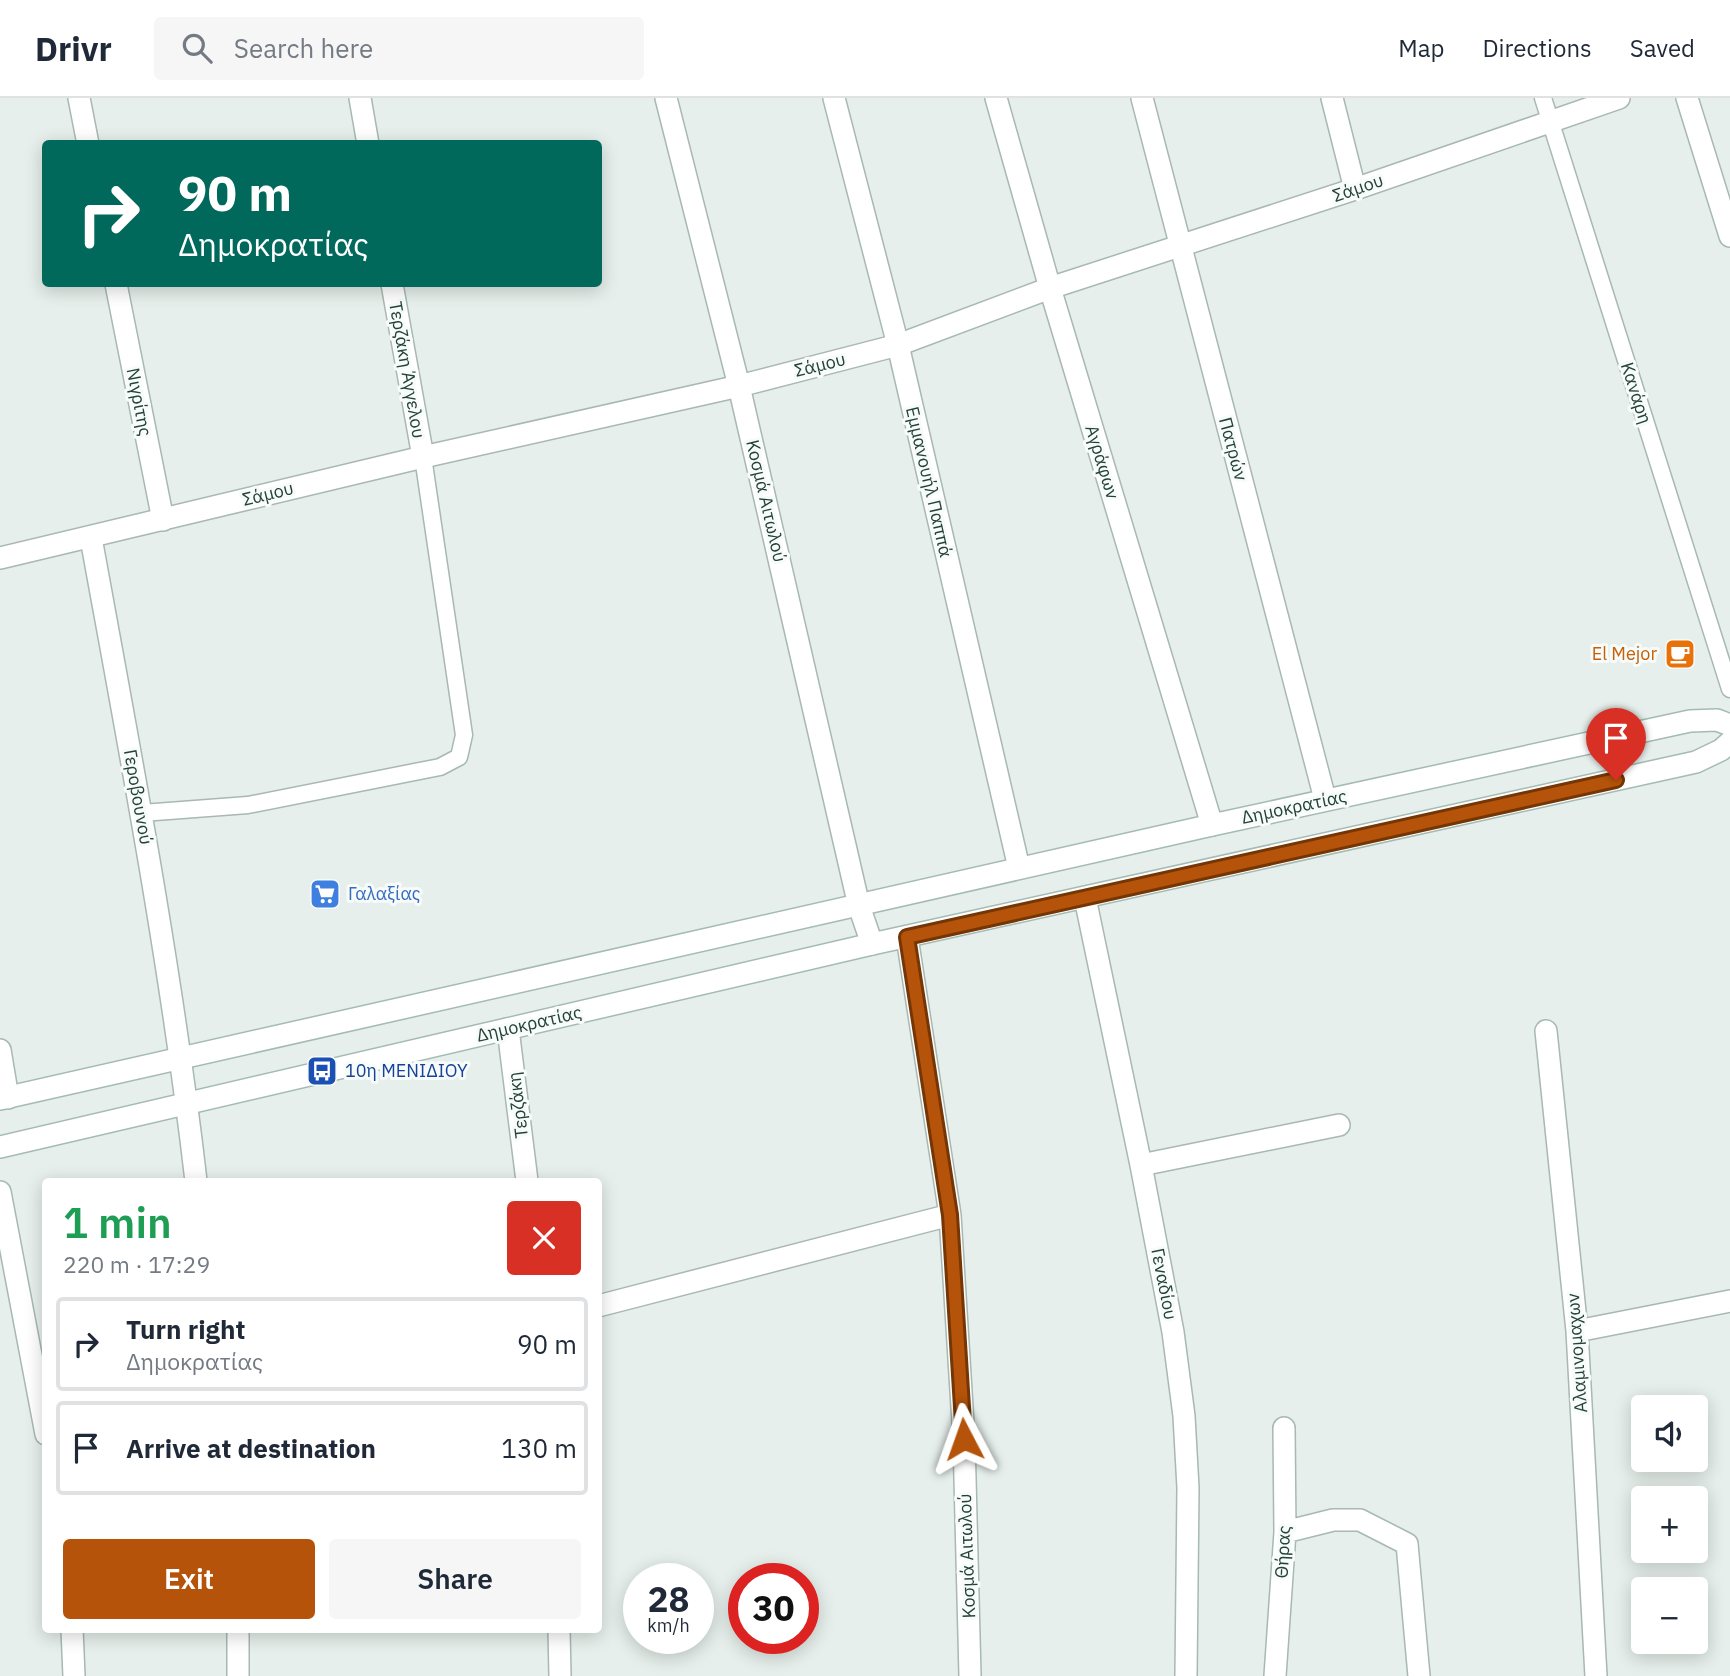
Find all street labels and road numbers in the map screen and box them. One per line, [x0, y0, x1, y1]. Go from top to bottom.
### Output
street label: Σάμου [1329, 168, 1386, 207]
street label: Τερζάκη Άγγελου [384, 300, 431, 440]
street label: Σάμου [792, 347, 848, 382]
street label: Κανάρη [1616, 359, 1657, 427]
street label: Νιγρίτης [122, 366, 157, 438]
street label: Εμμανουήλ Παππά [901, 404, 958, 560]
street label: Πατρών [1214, 415, 1253, 483]
street label: Αγράφων [1080, 422, 1125, 502]
street label: Κοσμά Αιτωλού [741, 437, 792, 564]
street label: Σάμου [240, 476, 296, 511]
street label: Γεροβουνού [119, 747, 158, 847]
street label: Δημοκρατίας [1239, 784, 1349, 829]
street label: Δημοκρατίας [474, 1000, 584, 1047]
street label: Τερζάκη [502, 1071, 533, 1140]
street label: Γεναδίου [1146, 1246, 1183, 1322]
street label: Αλαμινομαχων [1561, 1292, 1592, 1414]
street label: Κοσμά Αιτωλού [953, 1493, 980, 1619]
street label: Θήρας [1270, 1525, 1295, 1579]

